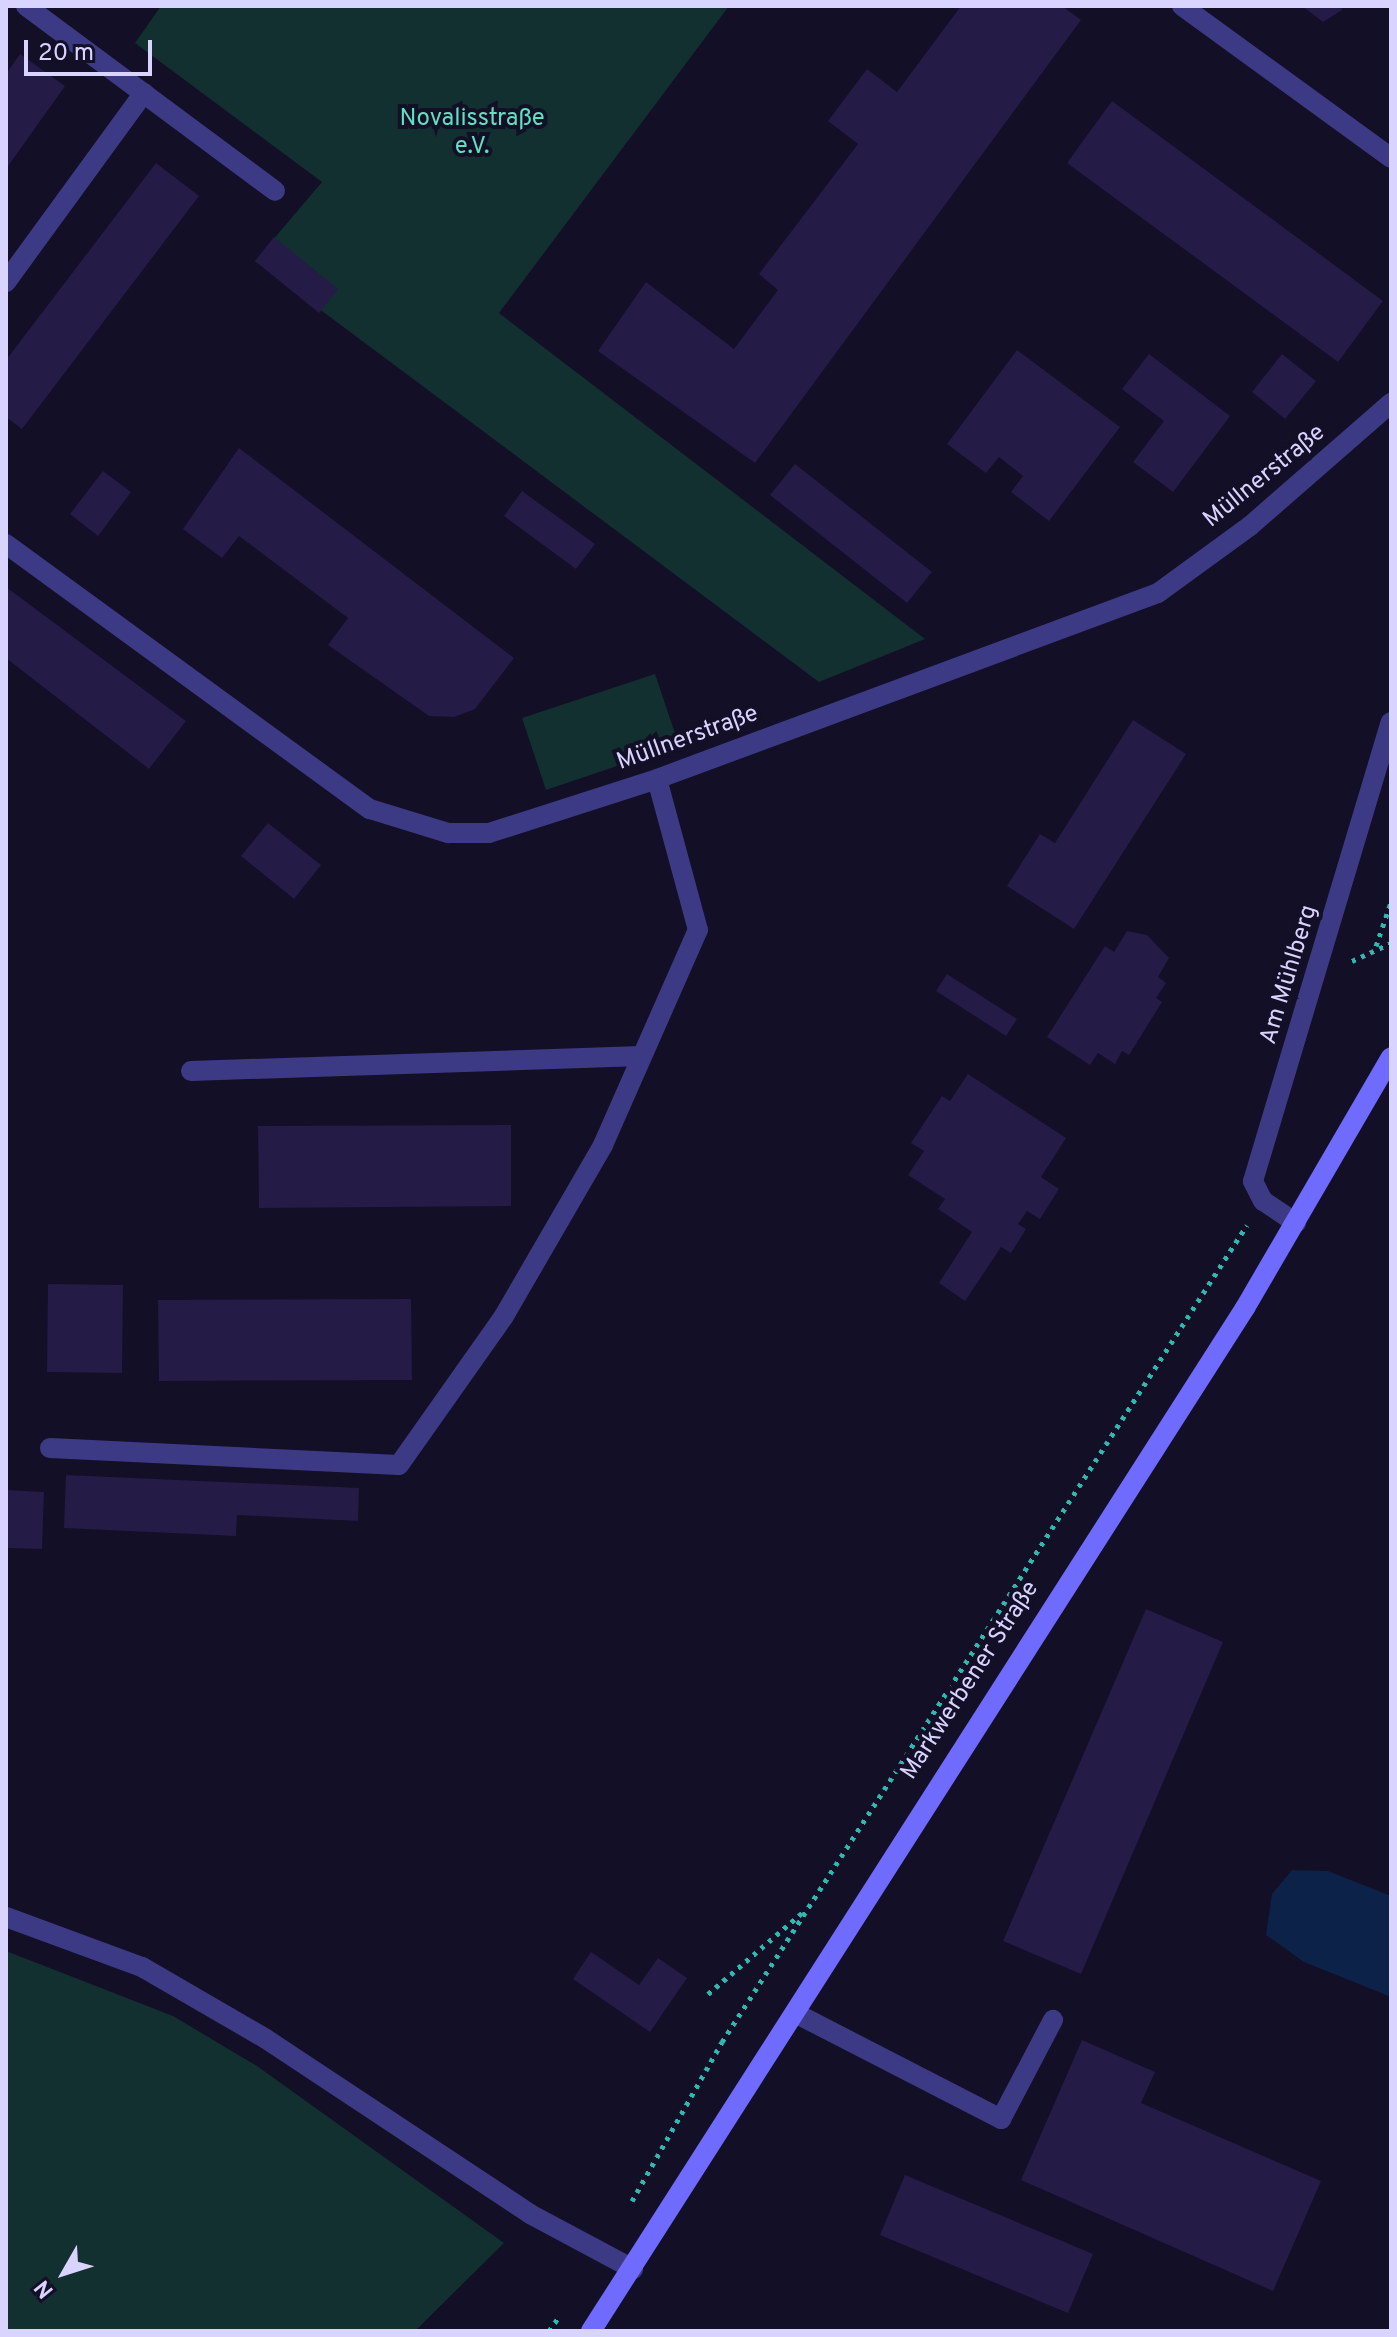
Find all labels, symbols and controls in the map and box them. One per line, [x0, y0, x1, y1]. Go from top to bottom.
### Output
scale bar [28, 24, 156, 74]
text: 20 m [38, 39, 94, 69]
park label: Novalisstraße e.V. [399, 106, 545, 162]
street label: Müllnerstraße [1198, 419, 1332, 535]
street label: Müllnerstraße [613, 700, 763, 778]
street label: Am Mühlberg [1255, 902, 1325, 1048]
street label: Markwerbener Straße [896, 1576, 1046, 1786]
north arrow [24, 2233, 104, 2313]
text: N [30, 2274, 60, 2303]

